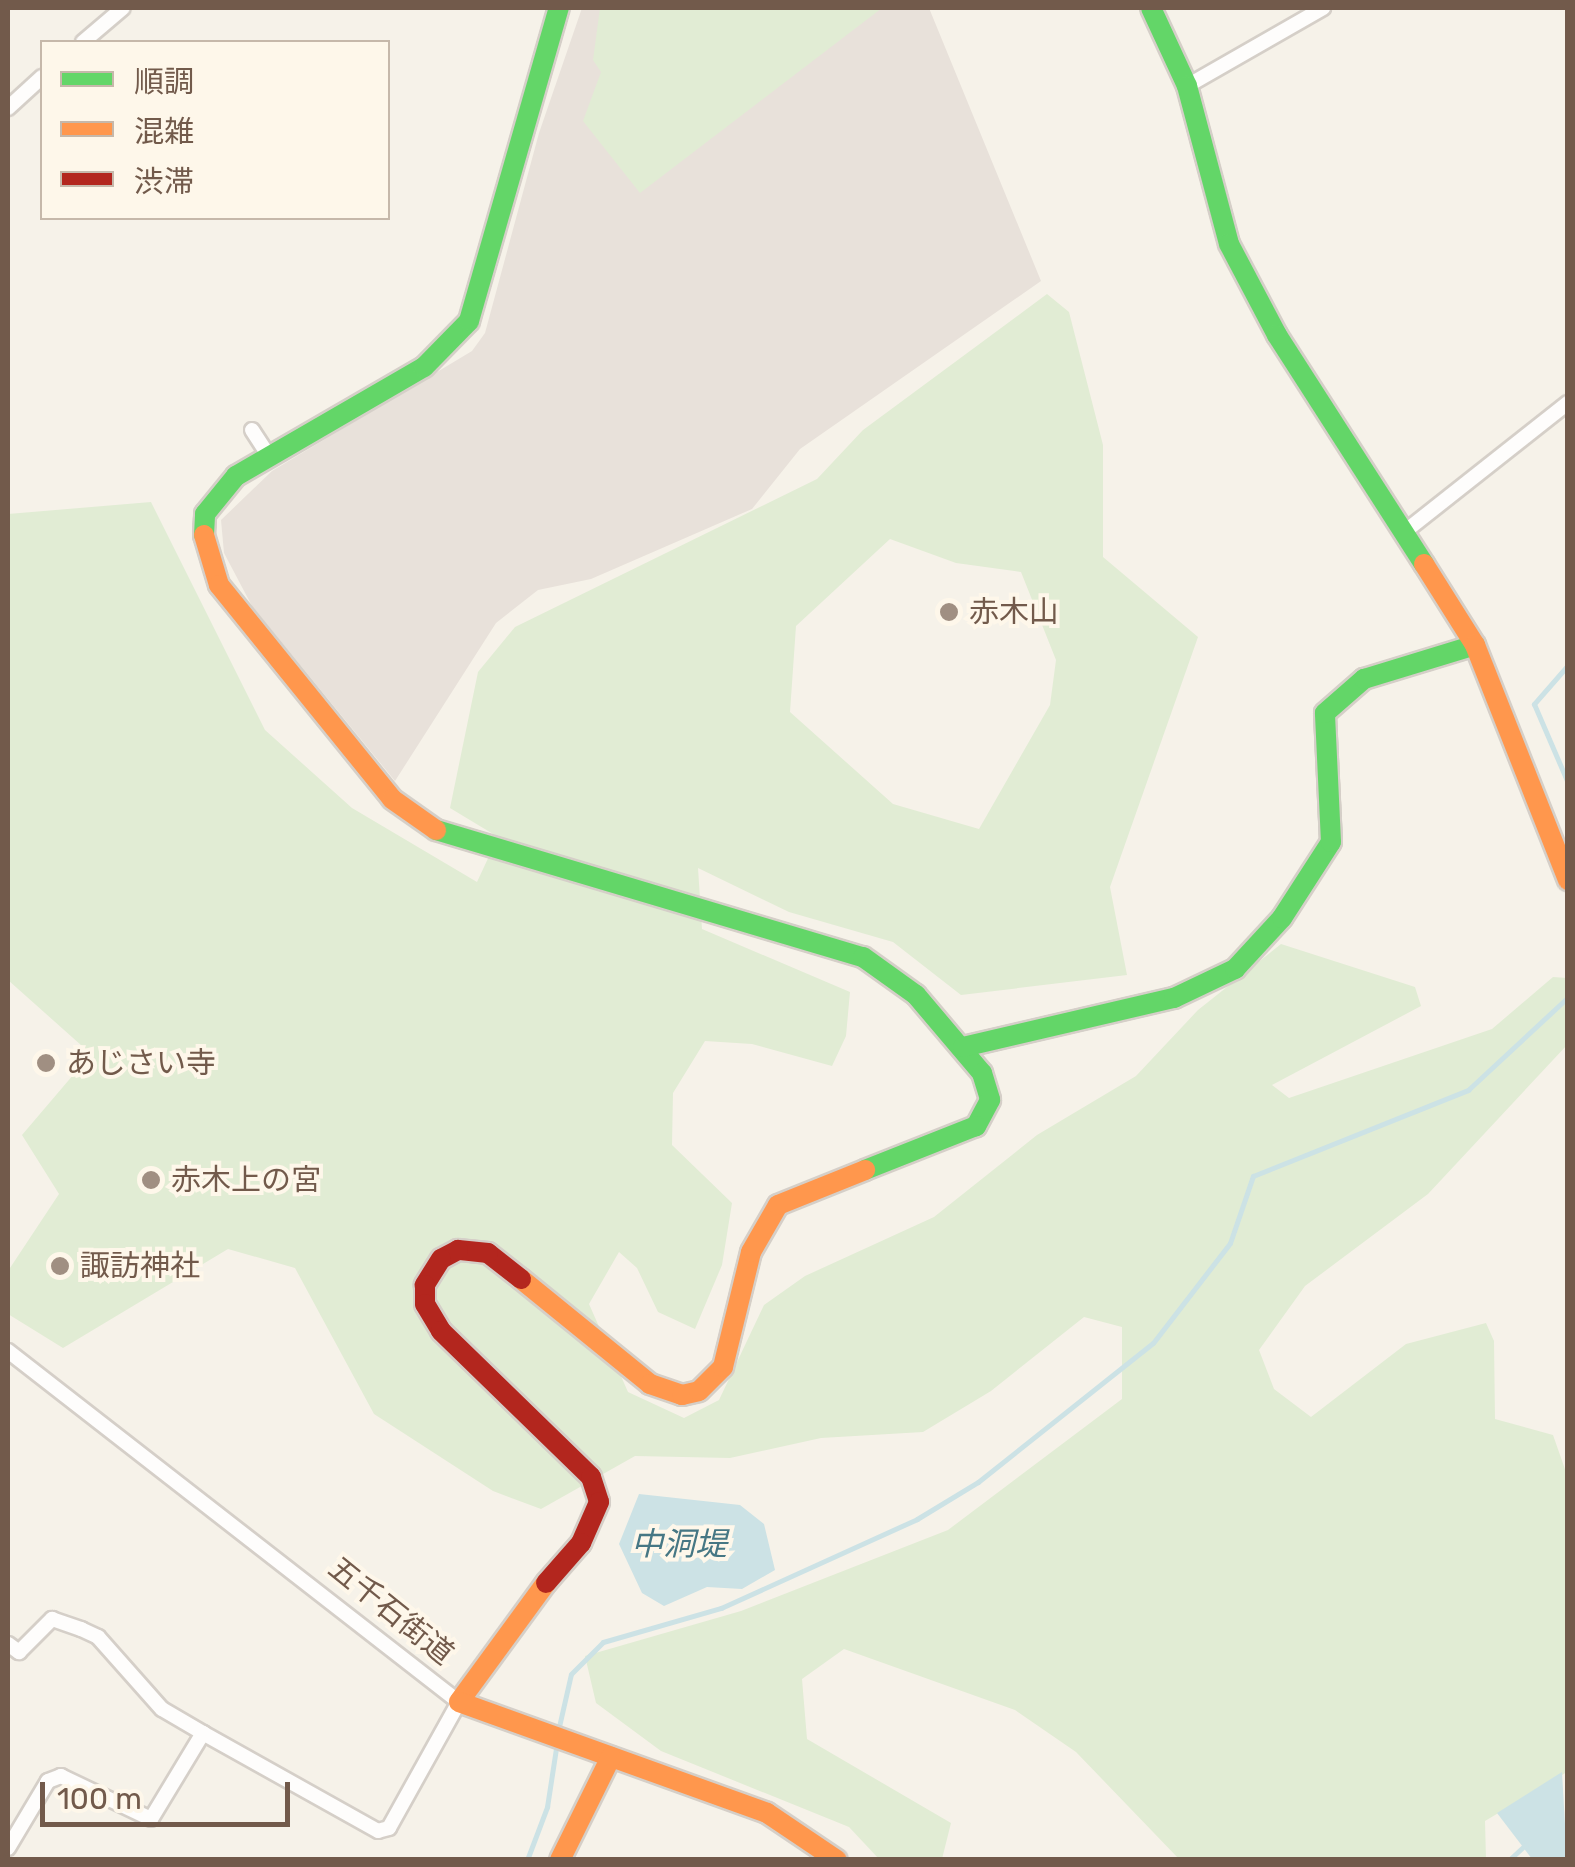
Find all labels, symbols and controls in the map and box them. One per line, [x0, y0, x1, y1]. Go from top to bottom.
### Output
legend [40, 40, 390, 220]
text: 順調 [134, 64, 194, 100]
text: 混雑 [134, 114, 194, 150]
text: 渋滞 [134, 164, 194, 200]
place label: 赤木山 [969, 594, 1059, 630]
marker: 赤木山 [938, 601, 960, 623]
place label: あじさい寺 [66, 1045, 216, 1081]
marker: あじさい寺 [35, 1052, 57, 1074]
place label: 赤木上の宮 [171, 1162, 321, 1198]
marker: 赤木上の宮 [140, 1169, 162, 1191]
place label: 諏訪神社 [80, 1248, 200, 1284]
marker: 諏訪神社 [49, 1255, 71, 1277]
water label: 中洞堤 [631, 1525, 727, 1563]
street label: 五千石街道 [321, 1550, 461, 1672]
scale bar [45, 1762, 295, 1824]
text: 100 m [57, 1781, 142, 1817]

